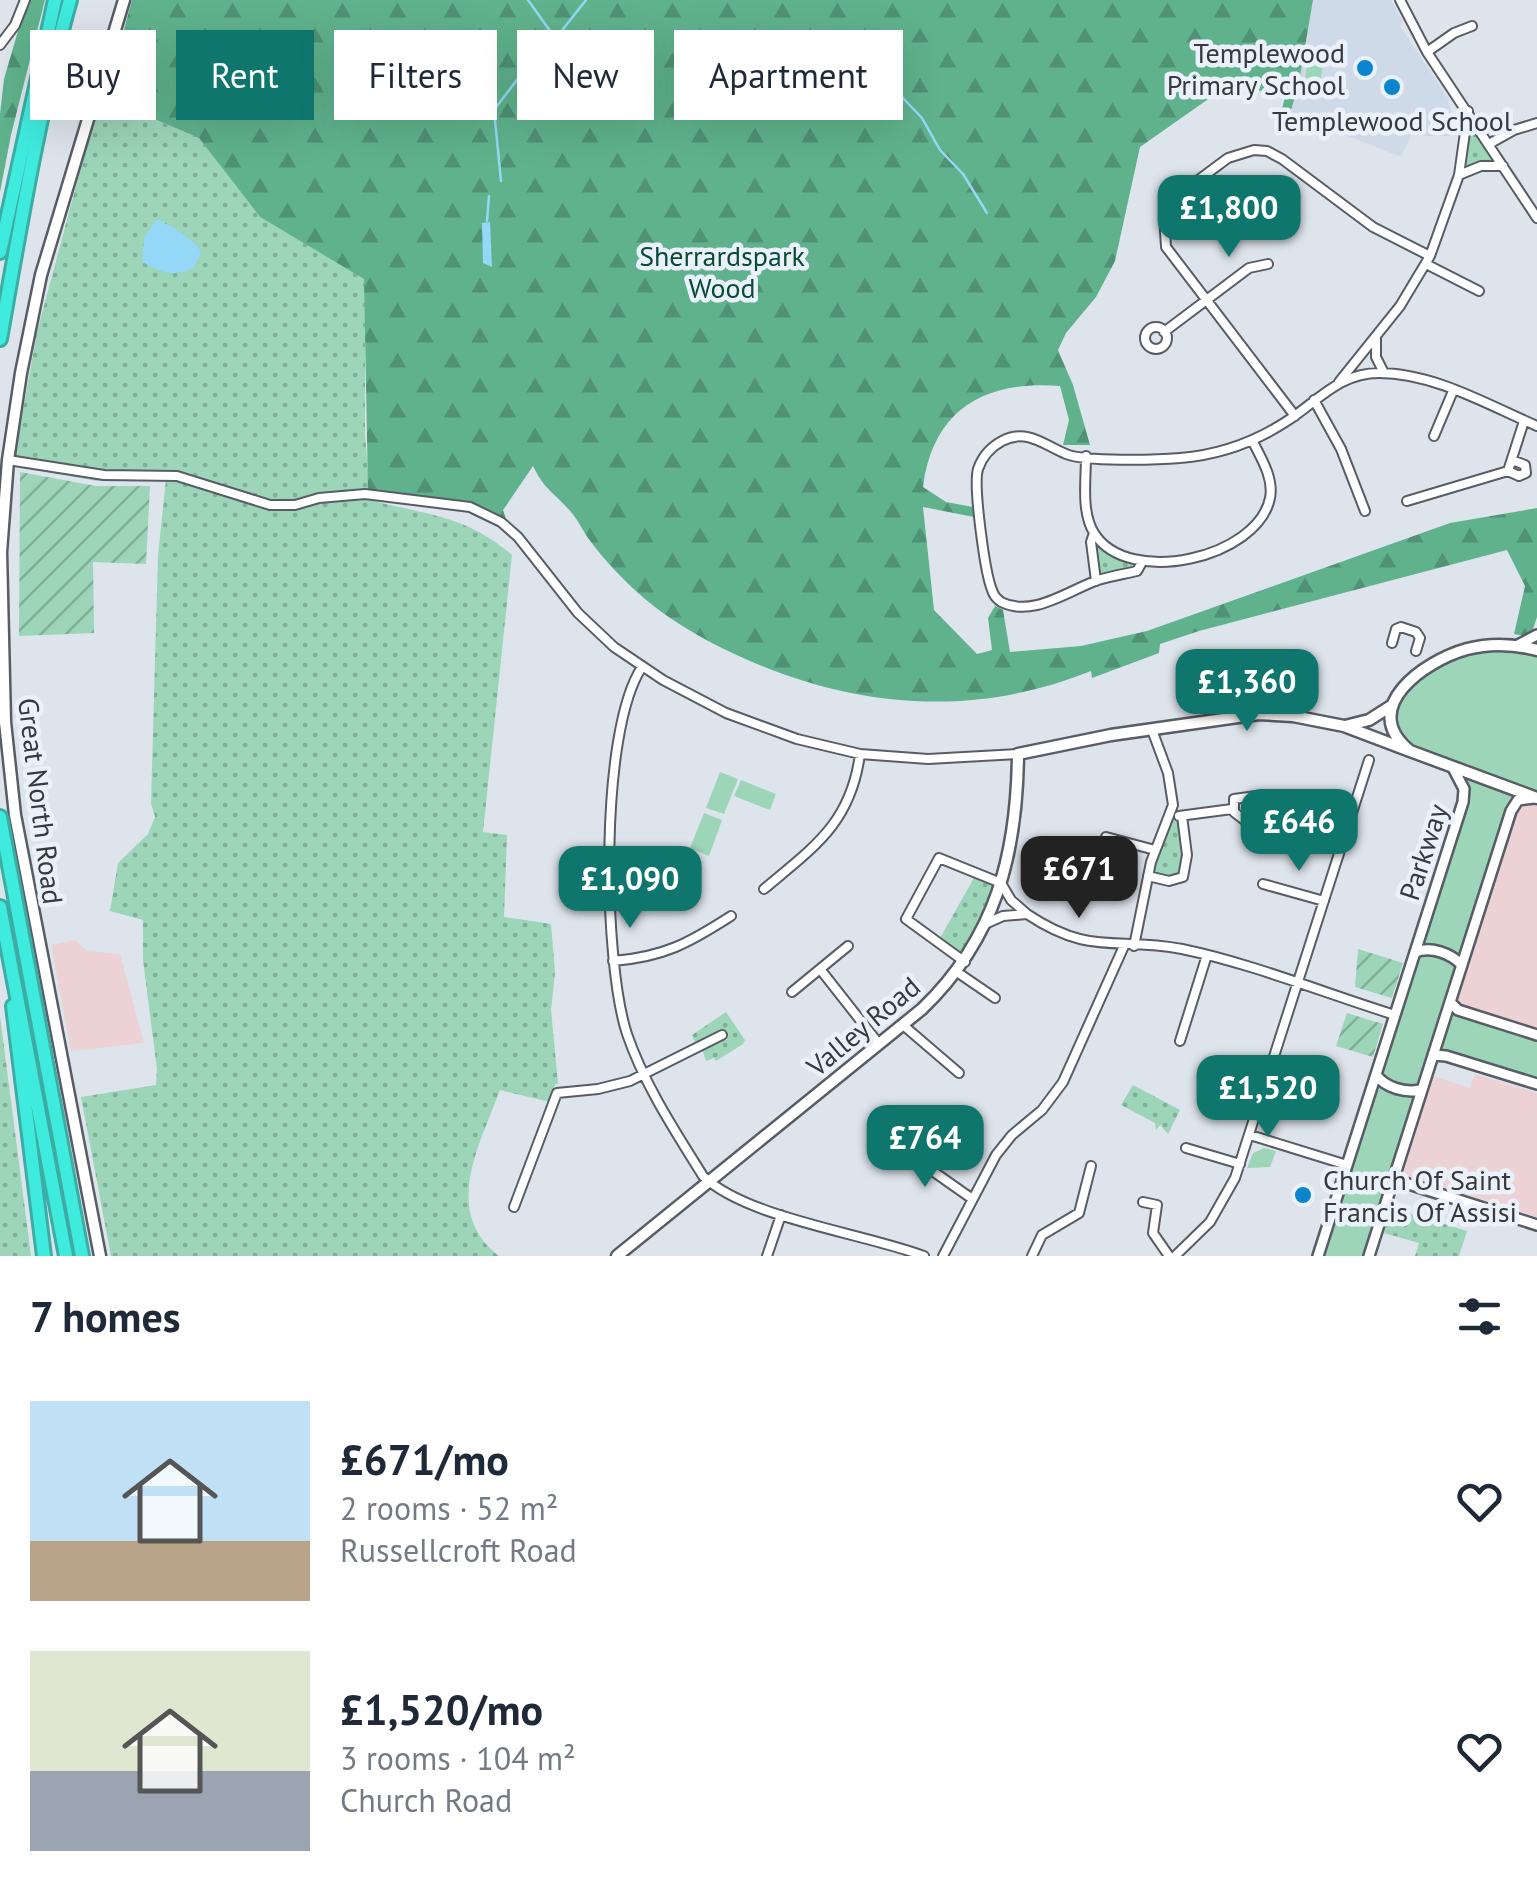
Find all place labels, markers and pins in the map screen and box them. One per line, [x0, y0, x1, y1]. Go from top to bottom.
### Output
place label: Templewood Primary School [1167, 34, 1345, 103]
marker: Templewood Primary School [1354, 57, 1376, 79]
marker: Templewood School [1381, 76, 1403, 98]
place label: Templewood School [1272, 102, 1512, 139]
pin: £1,800 [1148, 175, 1310, 260]
pin: £1,360 [1166, 649, 1328, 734]
pin: £646 [1240, 789, 1358, 874]
pin: £671 [1020, 836, 1138, 921]
pin: £1,090 [549, 846, 711, 931]
pin: £1,520 [1187, 1055, 1349, 1140]
pin: £764 [866, 1105, 984, 1190]
place label: Church Of Saint Francis Of Assisi [1323, 1161, 1517, 1230]
marker: Church Of Saint Francis Of Assisi [1292, 1184, 1314, 1206]

